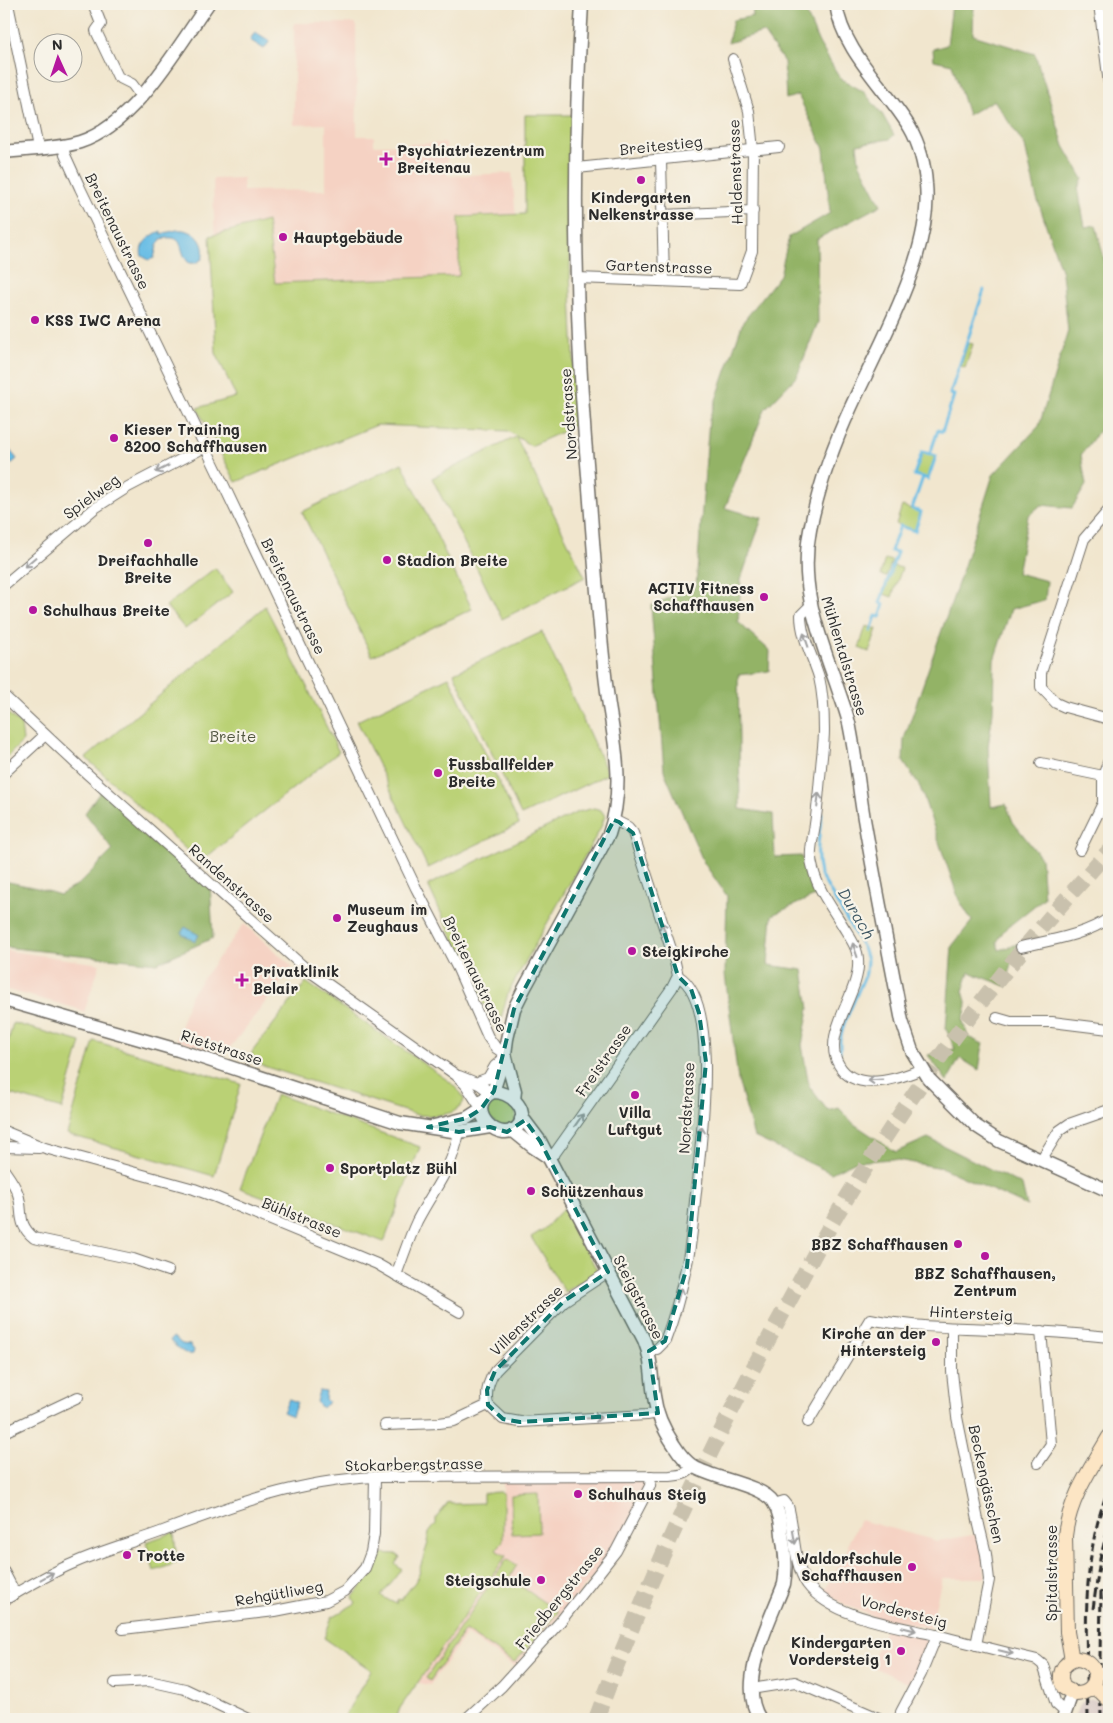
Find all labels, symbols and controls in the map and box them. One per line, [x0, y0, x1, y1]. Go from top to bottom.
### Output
north arrow [32, 32, 82, 82]
text: N [51, 35, 63, 54]
street label: Haldenstrasse [723, 119, 747, 225]
street label: Breitestieg [619, 131, 704, 159]
place label: Psychiatriezentrum Breitenau [397, 140, 544, 177]
marker: Psychiatriezentrum Breitenau [379, 152, 393, 166]
street label: Breitenaustrasse [81, 169, 155, 293]
marker: Kindergarten Nelkenstrasse [635, 174, 647, 186]
place label: Kindergarten Nelkenstrasse [588, 187, 694, 224]
place label: Hauptgebäude [293, 227, 403, 247]
marker: Hauptgebäude [277, 231, 289, 243]
street label: Gartenstrasse [605, 254, 713, 278]
place label: KSS IWC Arena [45, 310, 161, 330]
marker: KSS IWC Arena [29, 314, 41, 326]
street label: Nordstrasse [555, 368, 581, 460]
place label: Kieser Training 8200 Schaffhausen [124, 419, 267, 456]
marker: Kieser Training 8200 Schaffhausen [108, 432, 120, 444]
one-way arrow [155, 465, 170, 474]
street label: Spielweg [59, 469, 123, 523]
street label: Breitenaustrasse [257, 534, 331, 658]
marker: Dreifachhalle Breite [142, 537, 154, 549]
place label: Dreifachhalle Breite [98, 550, 198, 587]
place label: Stadion Breite [397, 550, 508, 570]
marker: Stadion Breite [381, 554, 393, 566]
one-way arrow [23, 557, 36, 568]
place label: ACTIV Fitness Schaffhausen [647, 578, 754, 615]
marker: ACTIV Fitness Schaffhausen [758, 591, 770, 603]
street label: Mühlentalstrasse [817, 594, 873, 718]
place label: Schulhaus Breite [43, 600, 170, 620]
marker: Schulhaus Breite [27, 604, 39, 616]
one-way arrow [801, 633, 810, 648]
park label: Breite [210, 726, 256, 746]
place label: Fussballfelder Breite [448, 754, 554, 791]
marker: Fussballfelder Breite [432, 767, 444, 779]
one-way arrow [813, 792, 822, 808]
street label: Randenstrasse [185, 839, 279, 927]
water label: Durach [834, 883, 880, 943]
place label: Museum im Zeughaus [347, 899, 427, 936]
marker: Museum im Zeughaus [331, 912, 343, 924]
street label: Breitenaustrasse [439, 912, 513, 1036]
one-way arrow [659, 922, 668, 937]
place label: Steigkirche [642, 941, 729, 961]
one-way arrow [850, 943, 860, 959]
marker: Steigkirche [626, 945, 638, 957]
place label: Privatklinik Belair [253, 961, 339, 998]
marker: Privatklinik Belair [235, 973, 249, 987]
street label: Freistrasse [571, 1020, 635, 1100]
street label: Rietstrasse [179, 1024, 265, 1070]
street label: Nordstrasse [674, 1062, 698, 1154]
one-way arrow [867, 1076, 883, 1085]
marker: Villa Luftgut [629, 1089, 641, 1101]
place label: Villa Luftgut [608, 1102, 663, 1139]
one-way arrow [574, 1113, 584, 1127]
one-way arrow [697, 1126, 706, 1142]
place label: Sportplatz Bühl [340, 1158, 457, 1178]
marker: Sportplatz Bühl [324, 1162, 336, 1174]
place label: Schützenhaus [541, 1181, 643, 1201]
marker: Schützenhaus [525, 1185, 537, 1197]
street label: Bühlstrasse [259, 1192, 345, 1242]
place label: BBZ Schaffhausen [811, 1234, 948, 1254]
marker: BBZ Schaffhausen [952, 1238, 964, 1250]
marker: BBZ Schaffhausen, Zentrum [979, 1250, 991, 1262]
street label: Steigstrasse [609, 1251, 669, 1343]
place label: BBZ Schaffhausen, Zentrum [914, 1263, 1056, 1300]
street label: Villenstrasse [485, 1280, 567, 1360]
one-way arrow [675, 1287, 684, 1303]
street label: Hintersteig [929, 1301, 1013, 1325]
place label: Kirche an der Hintersteig [822, 1323, 926, 1360]
marker: Kirche an der Hintersteig [930, 1336, 942, 1348]
one-way arrow [499, 1354, 512, 1366]
one-way arrow [585, 1414, 601, 1423]
street label: Beckengässchen [965, 1423, 1009, 1545]
street label: Stokarbergstrasse [345, 1453, 483, 1475]
place label: Schulhaus Steig [588, 1484, 706, 1504]
marker: Schulhaus Steig [572, 1488, 584, 1500]
street label: Spitalstrasse [1041, 1525, 1061, 1621]
one-way arrow [790, 1529, 800, 1545]
street label: Friedbergstrasse [511, 1541, 607, 1653]
place label: Trotte [137, 1545, 185, 1565]
place label: Waldorfschule Schaffhausen [796, 1548, 902, 1585]
marker: Trotte [121, 1549, 133, 1561]
marker: Waldorfschule Schaffhausen [906, 1561, 918, 1573]
place label: Steigschule [445, 1570, 531, 1590]
one-way arrow [39, 1571, 54, 1581]
marker: Steigschule [535, 1574, 547, 1586]
street label: Rehgütliweg [234, 1575, 325, 1611]
street label: Vordersteig [858, 1590, 950, 1632]
one-way arrow [901, 1625, 917, 1634]
place label: Kindergarten Vordersteig 1 [789, 1632, 891, 1669]
marker: Kindergarten Vordersteig 1 [895, 1645, 907, 1657]
one-way arrow [998, 1648, 1014, 1657]

